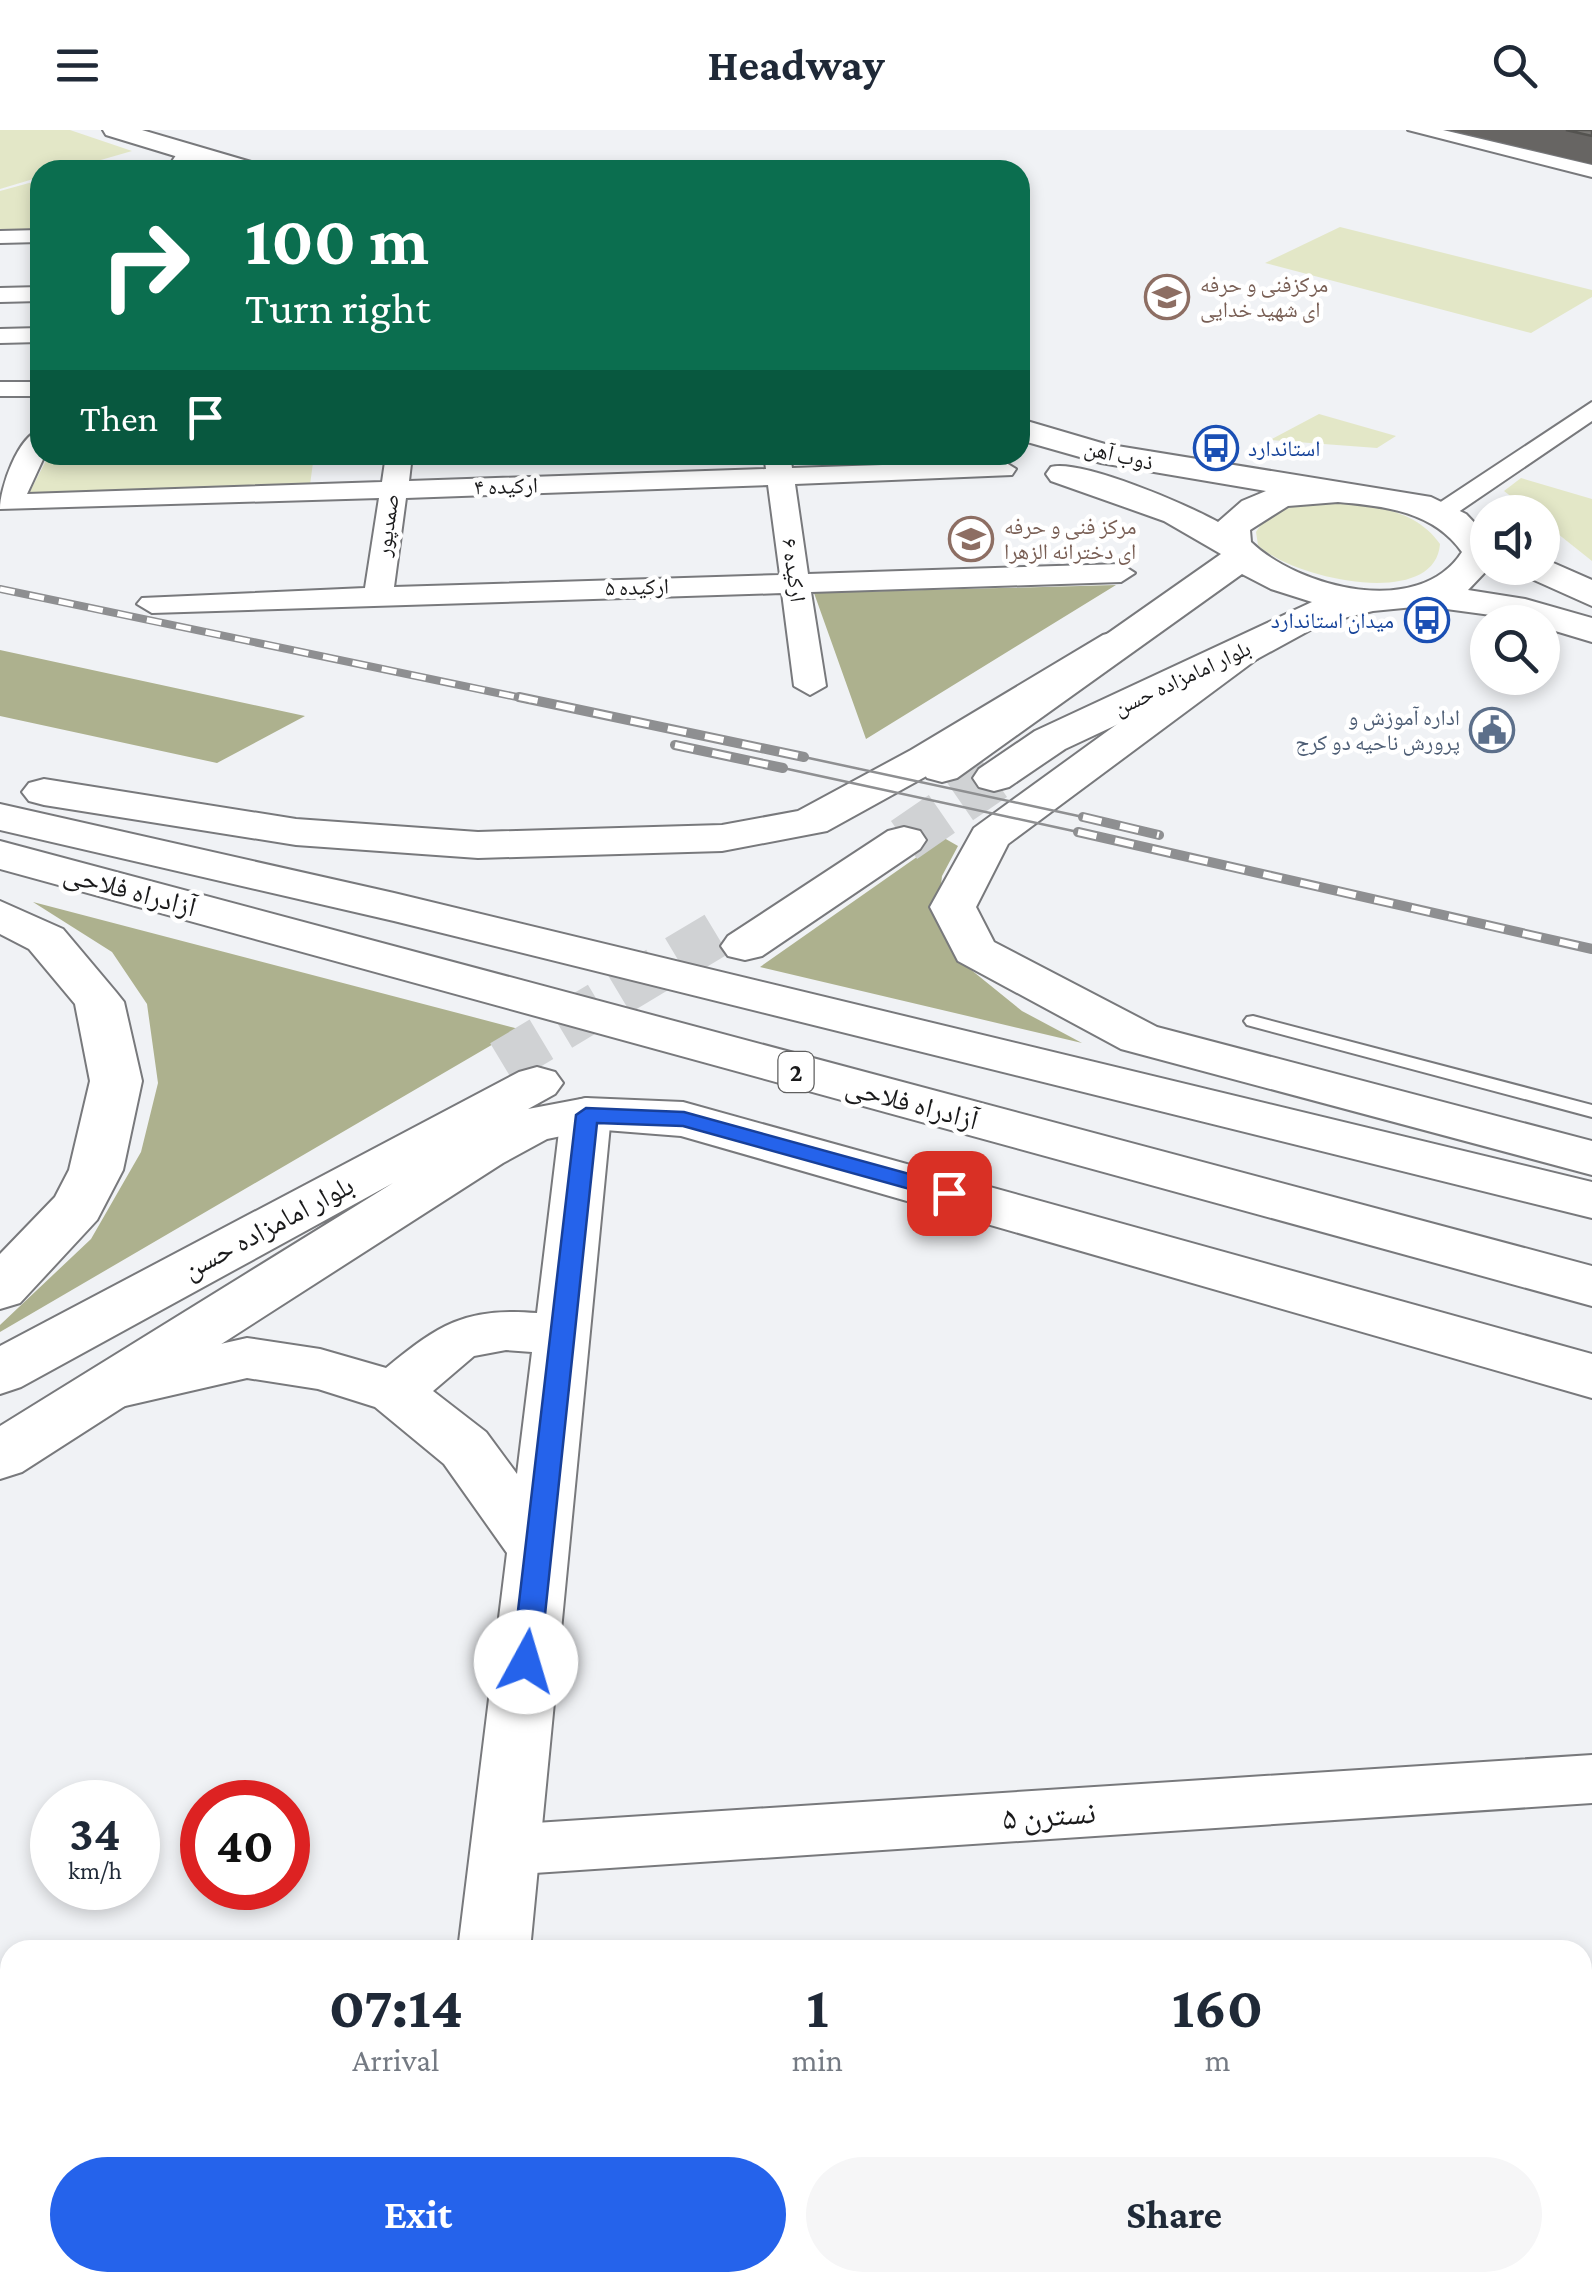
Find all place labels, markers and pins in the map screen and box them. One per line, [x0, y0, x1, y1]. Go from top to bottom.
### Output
place label: مرکزفنی و حرفه ای شهید خدایی [1200, 272, 1328, 323]
school or university icon: مرکزفنی و حرفه ای شهید خدایی [1144, 274, 1190, 320]
bus stop icon: استاندارد [1193, 425, 1239, 471]
place label: استاندارد [1248, 436, 1321, 461]
place label: مرکز فنی و حرفه ای دخترانه الزهرا [1004, 514, 1136, 565]
school or university icon: مرکز فنی و حرفه ای دخترانه الزهرا [948, 516, 994, 562]
bus stop icon: میدان استاندارد [1404, 597, 1450, 643]
place label: میدان استاندارد [1271, 608, 1394, 634]
place label: اداره آموزش و پرورش ناحیه دو کرج [1295, 705, 1460, 756]
public building icon: اداره آموزش و پرورش ناحیه دو کرج [1469, 707, 1515, 753]
pin [907, 1151, 992, 1236]

